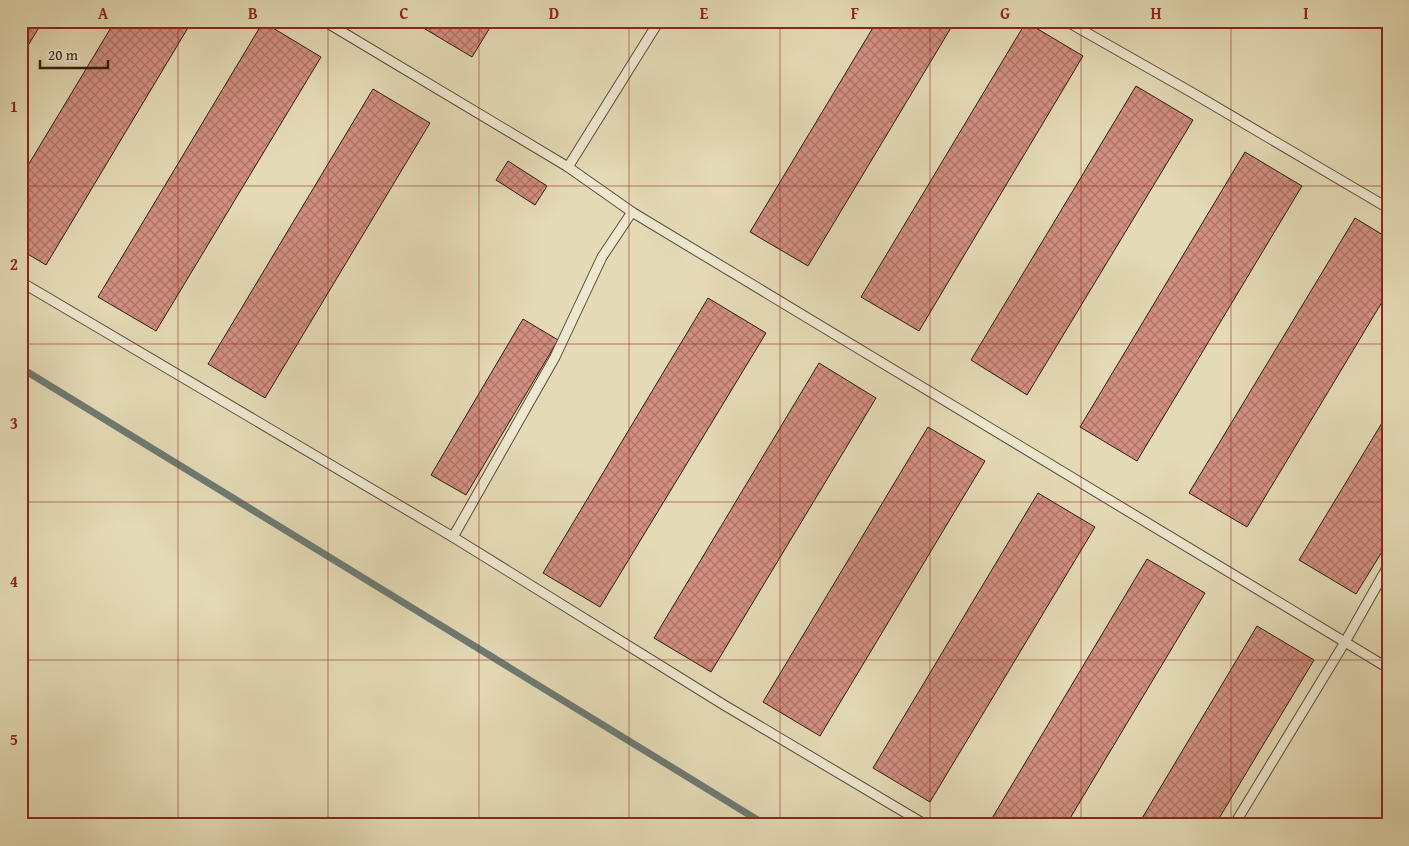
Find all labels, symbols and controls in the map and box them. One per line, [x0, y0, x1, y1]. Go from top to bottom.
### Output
text: A [98, 1, 109, 25]
text: B [248, 1, 258, 25]
text: C [399, 1, 409, 25]
text: D [549, 1, 559, 25]
text: E [700, 1, 709, 25]
text: F [851, 1, 859, 25]
text: G [1000, 1, 1010, 25]
text: H [1150, 1, 1162, 25]
text: I [1303, 1, 1309, 25]
scale bar [40, 38, 108, 70]
text: 20 m [48, 44, 79, 65]
text: 1 [10, 94, 18, 118]
text: 2 [10, 252, 18, 276]
text: 3 [10, 411, 18, 435]
text: 4 [10, 569, 18, 593]
text: 5 [10, 727, 18, 751]

